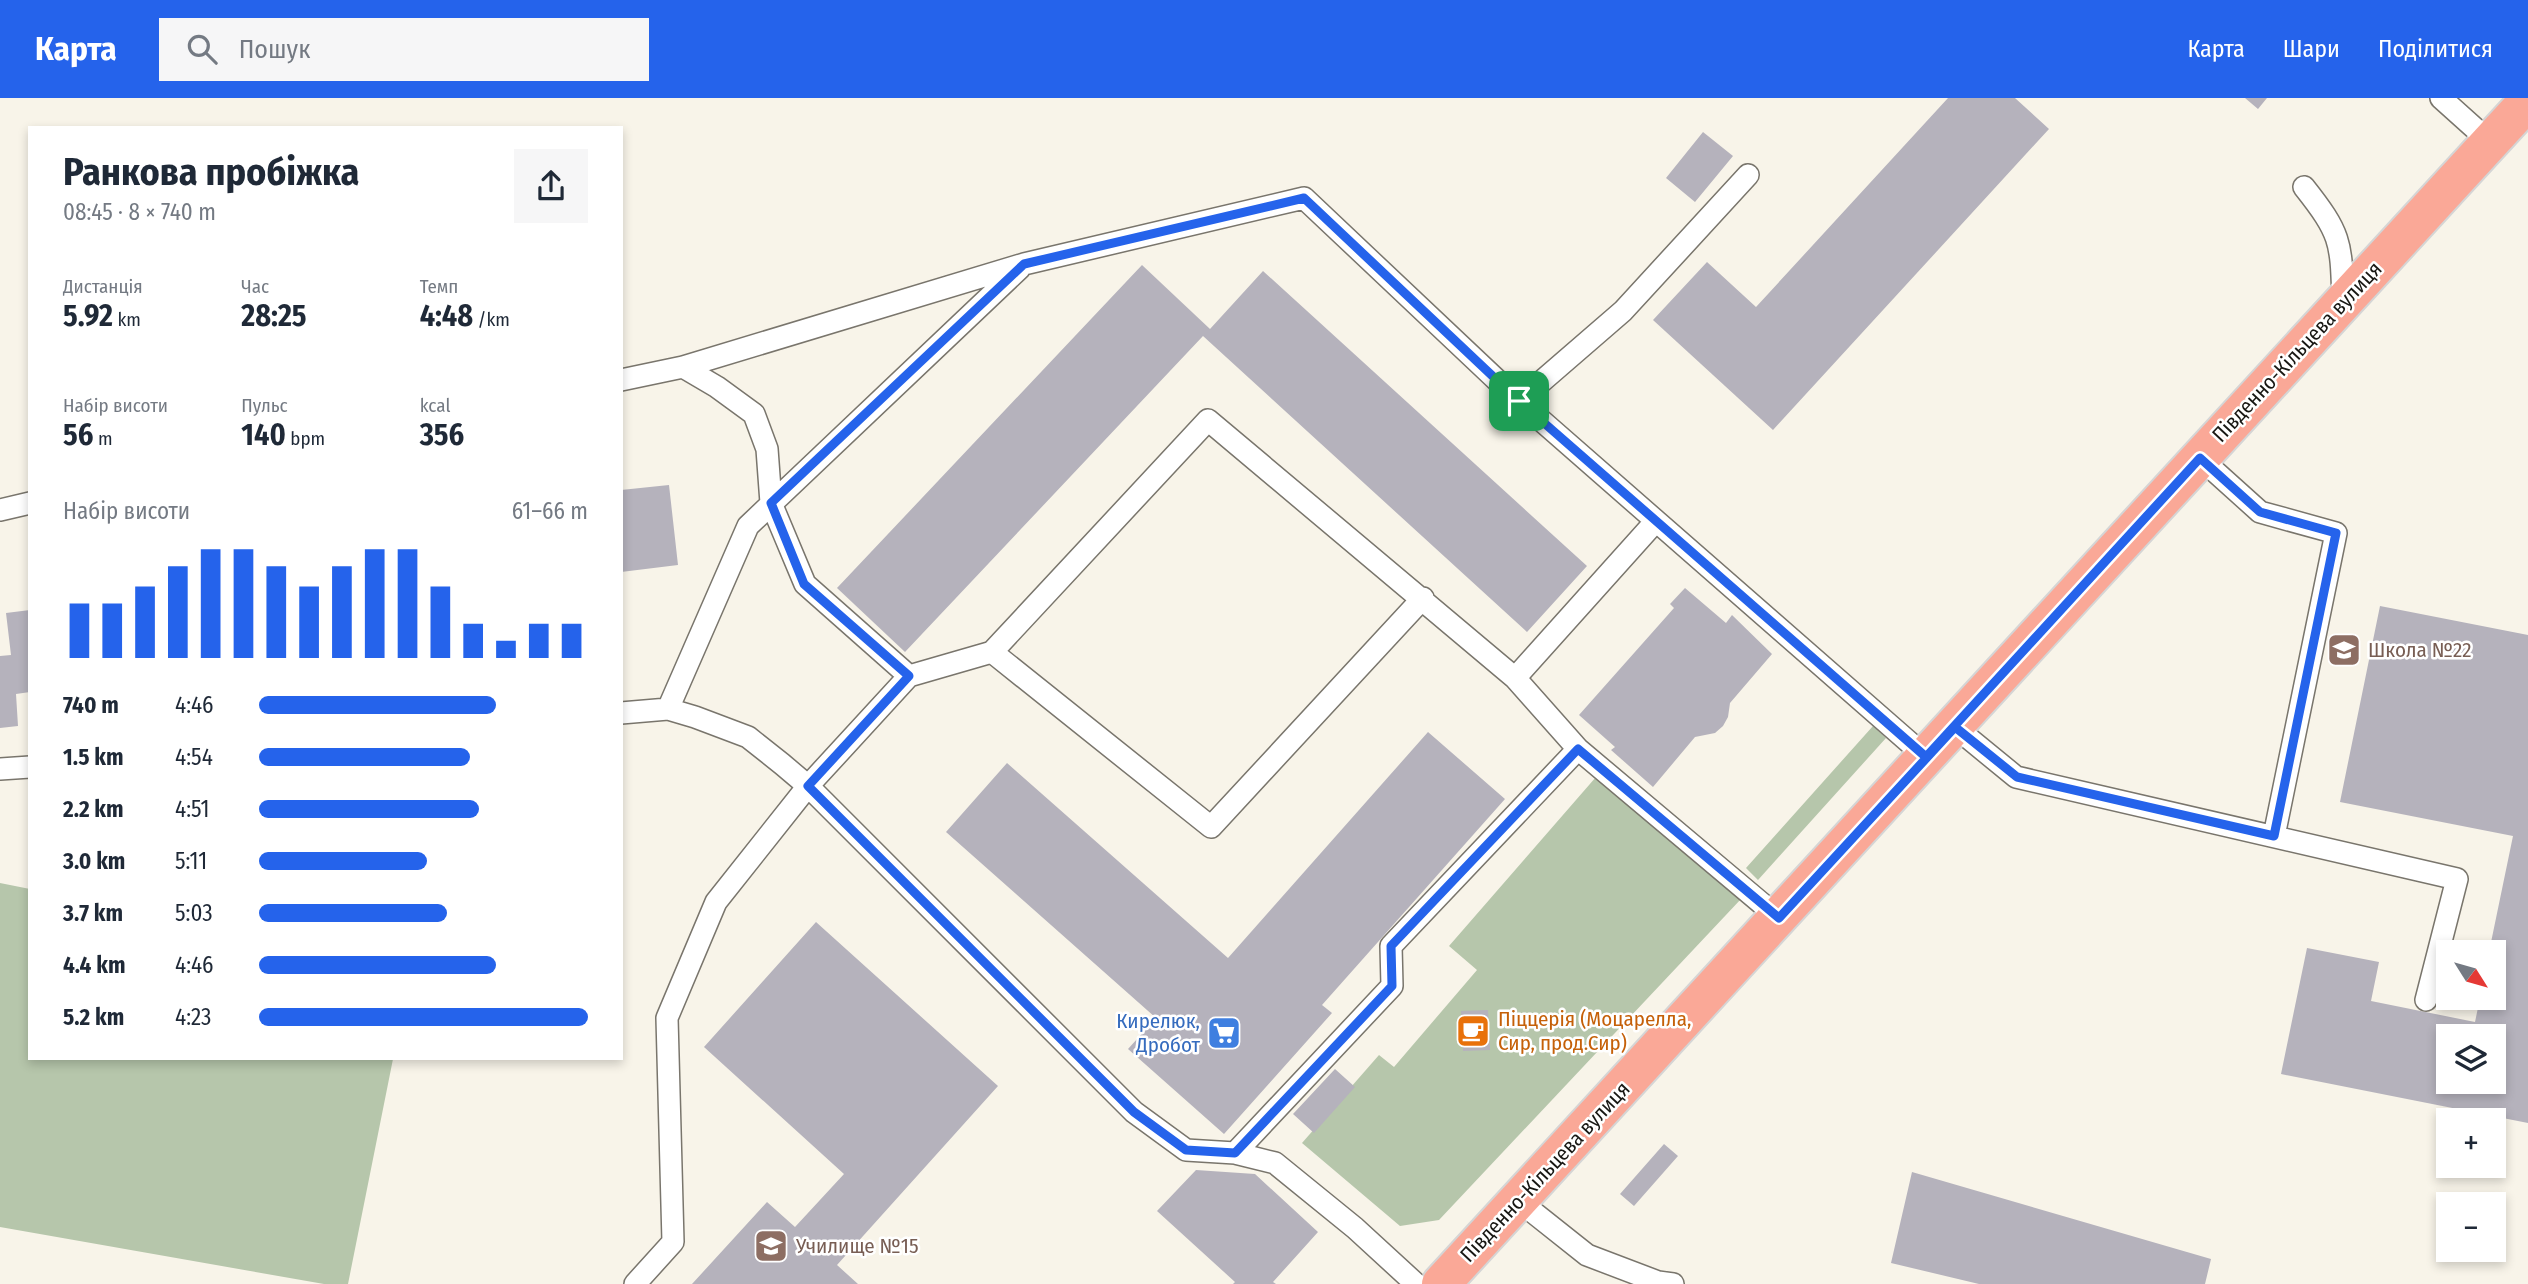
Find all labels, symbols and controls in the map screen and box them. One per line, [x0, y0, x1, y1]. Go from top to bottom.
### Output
search box [159, 18, 649, 81]
text: Карта [35, 29, 117, 69]
icon: search [183, 30, 221, 68]
text: Пошук [239, 34, 310, 65]
text: Карта [2187, 35, 2245, 63]
text: Шари [2283, 35, 2340, 63]
text: Поділитися [2378, 35, 2493, 63]
text: Ранкова пробіжка [63, 149, 359, 195]
button: share [514, 149, 588, 223]
text: 08:45 · 8 × 740 m [63, 198, 216, 226]
street label: Південно-Кільцева вулиця [2207, 256, 2387, 448]
text: Дистанція [63, 275, 143, 298]
text: Час [241, 275, 269, 298]
text: Темп [420, 275, 458, 298]
text: 5.92 [63, 298, 113, 334]
text: 28:25 [241, 298, 307, 334]
text: 4:48 [420, 298, 473, 334]
text: km [113, 308, 141, 331]
text: /km [473, 308, 510, 331]
pin [1489, 371, 1549, 431]
icon: arrive [1500, 382, 1538, 420]
text: Набір висоти [63, 394, 168, 417]
text: Пульс [241, 394, 288, 417]
text: kcal [420, 394, 450, 417]
text: 56 [63, 417, 93, 453]
text: 140 [241, 417, 286, 453]
text: 356 [420, 417, 464, 453]
text: m [93, 427, 113, 450]
text: bpm [286, 427, 325, 450]
text: Набір висоти [63, 497, 190, 525]
text: 61–66 m [512, 497, 588, 525]
school or university icon: Школа №22 [2325, 631, 2363, 669]
place label: Школа №22 [2368, 637, 2471, 663]
text: 740 m [63, 691, 119, 719]
text: 4:46 [175, 691, 213, 719]
text: 1.5 km [63, 743, 124, 771]
text: 4:54 [175, 743, 213, 771]
text: 2.2 km [63, 795, 124, 823]
text: 4:51 [175, 795, 210, 823]
text: 3.0 km [63, 847, 125, 875]
text: 5:11 [175, 847, 207, 875]
text: 3.7 km [63, 899, 123, 927]
text: 5:03 [175, 899, 213, 927]
north arrow [2436, 940, 2506, 1010]
map controls [2436, 940, 2506, 1262]
text: 4.4 km [63, 951, 125, 979]
text: 4:46 [175, 951, 213, 979]
text: 5.2 km [63, 1003, 124, 1031]
text: 4:23 [175, 1003, 211, 1031]
place label: Піццерія (Моцарелла, Сир, прод.Сир) [1498, 1006, 1691, 1056]
place label: Кирелюк, Дробот [1116, 1008, 1200, 1058]
cafe icon: Піццерія (Моцарелла, Сир, прод.Сир) [1454, 1012, 1492, 1050]
supermarket icon: Кирелюк, Дробот [1205, 1014, 1243, 1052]
button: layers [2436, 1024, 2506, 1094]
street label: Південно-Кільцева вулиця [1455, 1076, 1635, 1268]
button: + [2436, 1108, 2506, 1178]
button: − [2436, 1192, 2506, 1262]
school or university icon: Училище №15 [752, 1227, 790, 1265]
place label: Училище №15 [795, 1233, 919, 1259]

